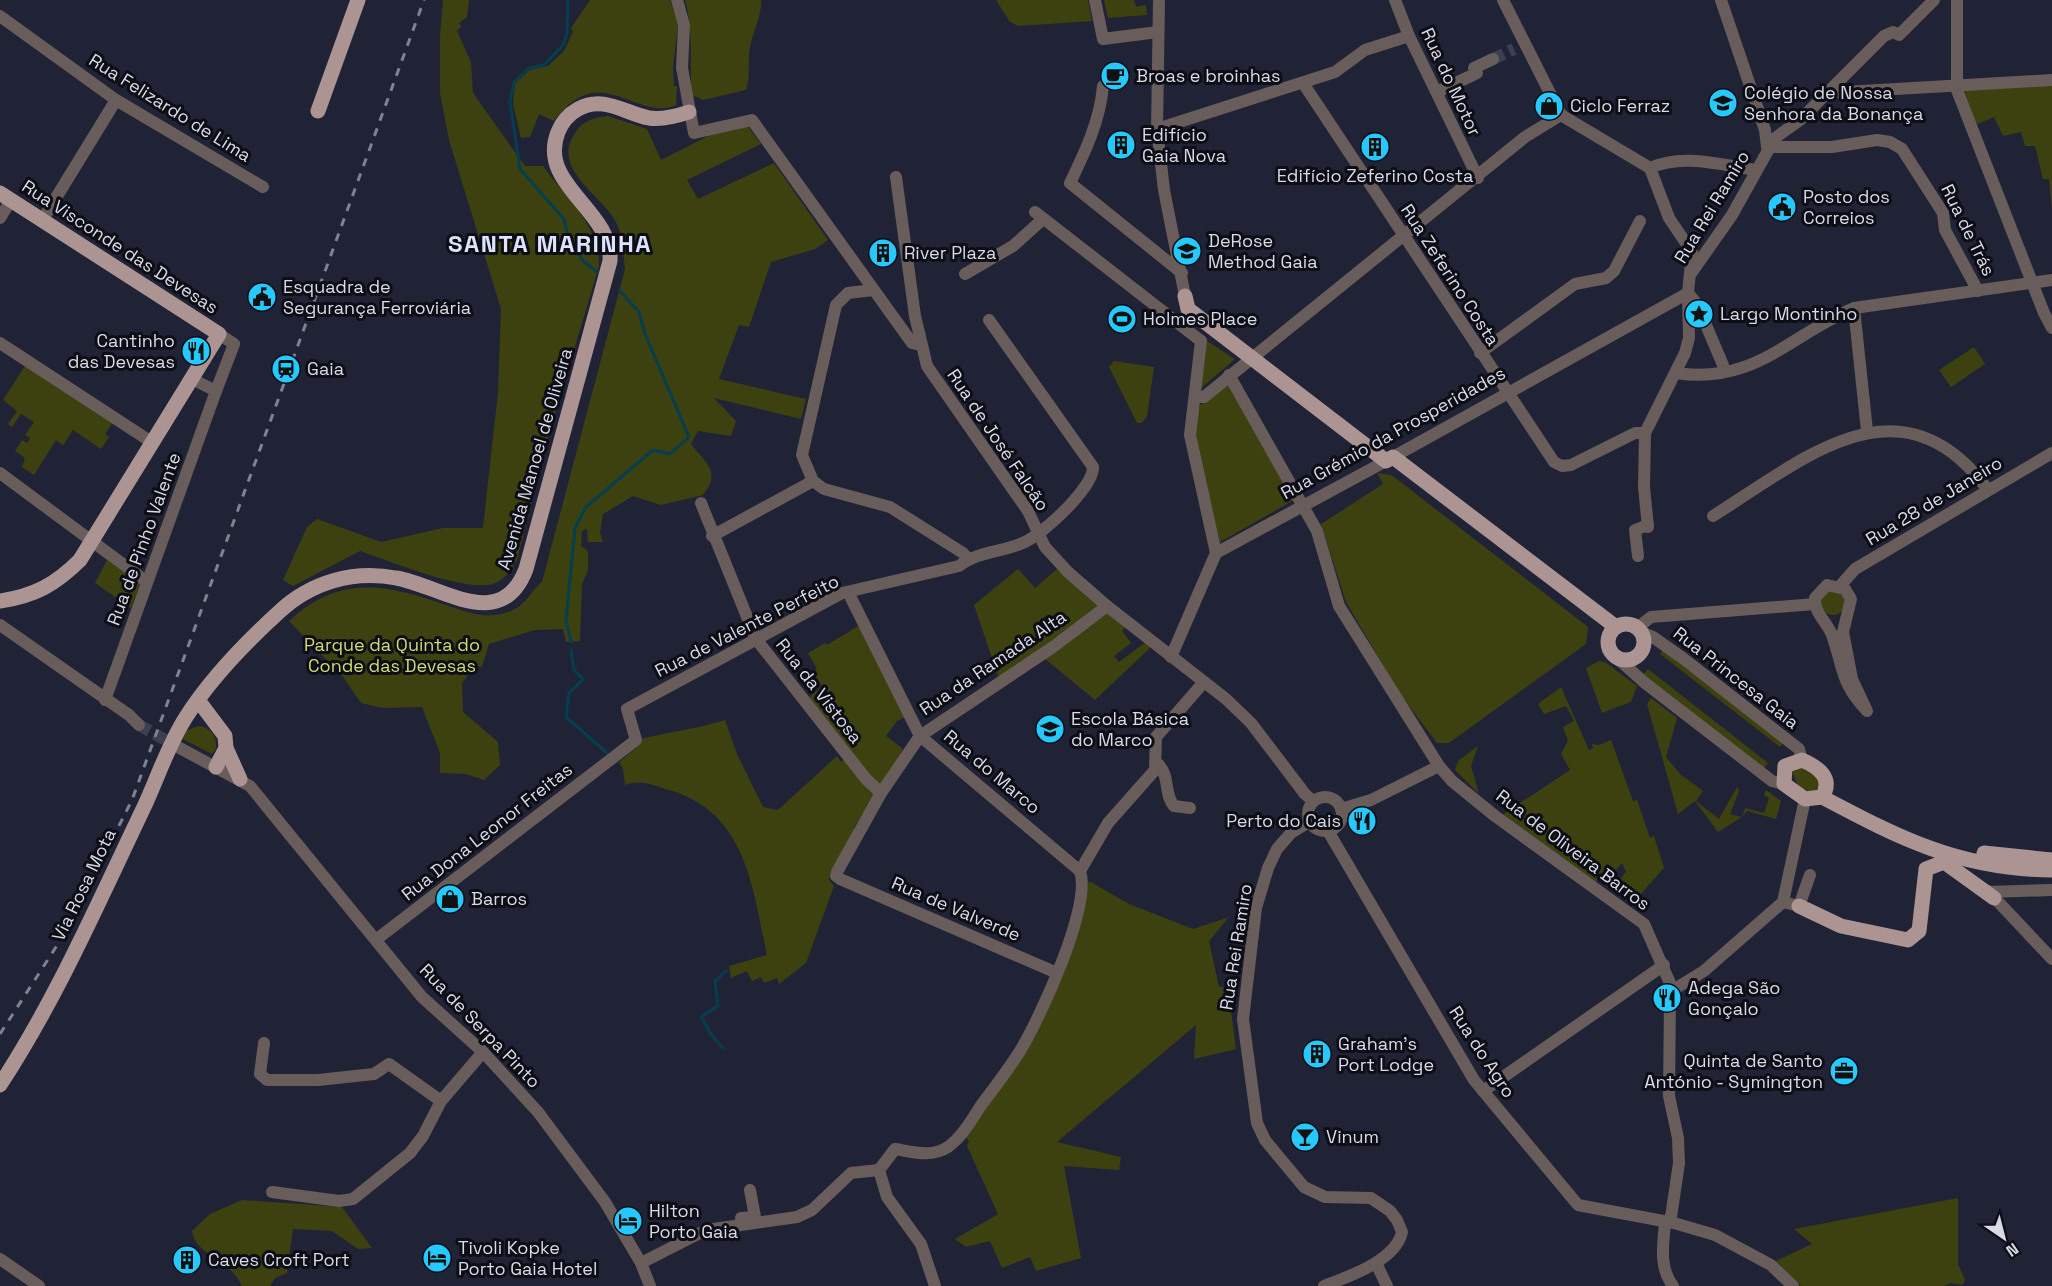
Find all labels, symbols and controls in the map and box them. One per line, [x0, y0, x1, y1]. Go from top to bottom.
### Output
street label: Rua do Motor [1416, 24, 1487, 140]
street label: Rua Felizardo de Lima [85, 48, 256, 167]
cafe icon: Broas e broinhas [1099, 60, 1131, 92]
place label: Broas e broinhas [1136, 64, 1281, 87]
place label: Colégio de Nossa Senhora da Bonança [1744, 81, 1923, 125]
school or university icon: Colégio de Nossa Senhora da Bonança [1707, 87, 1739, 119]
shop icon: Ciclo Ferraz [1533, 90, 1565, 122]
place label: Ciclo Ferraz [1570, 94, 1670, 117]
place label: Edifício Gaia Nova [1142, 123, 1226, 167]
building icon: Edifício Gaia Nova [1105, 129, 1137, 161]
building icon: Edifício Zeferino Costa [1359, 131, 1391, 163]
street label: Rua Rei Ramiro [1669, 146, 1754, 267]
place label: Edifício Zeferino Costa [1277, 164, 1473, 187]
street label: Rua Visconde das Devesas [18, 174, 223, 319]
street label: Rua de Trás [1936, 180, 2001, 279]
place label: Posto dos Correios [1803, 185, 1890, 229]
public building icon: Posto dos Correios [1766, 191, 1798, 223]
street label: Rua Zeferino Costa [1396, 199, 1505, 350]
district label: SANTA MARINHA [448, 228, 652, 259]
place label: DeRose Method Gaia [1208, 229, 1318, 273]
school or university icon: DeRose Method Gaia [1171, 235, 1203, 267]
building icon: River Plaza [867, 237, 899, 269]
place label: River Plaza [904, 241, 996, 264]
place label: Esquadra de Segurança Ferroviária [283, 275, 471, 319]
public building icon: Esquadra de Segurança Ferroviária [246, 281, 278, 313]
place icon: Largo Montinho [1683, 298, 1715, 330]
place label: Largo Montinho [1720, 302, 1857, 325]
sports icon: Holmes Place [1106, 303, 1138, 335]
place label: Holmes Place [1143, 307, 1257, 330]
place label: Cantinho das Devesas [68, 329, 175, 373]
restaurant icon: Cantinho das Devesas [180, 335, 212, 367]
street label: Avenida Manoel de Oliveira [492, 345, 577, 572]
station icon: Gaia [270, 353, 302, 385]
place label: Gaia [307, 357, 344, 380]
street label: Rua Grémio da Prosperidades [1276, 361, 1509, 504]
street label: Rua de José Falcão [942, 364, 1055, 515]
street label: Rua de Pinho Valente [102, 449, 186, 628]
street label: Rua 28 de Janeiro [1861, 451, 2006, 550]
street label: Rua de Valente Perfeito [651, 569, 843, 682]
street label: Rua da Ramada Alta [915, 605, 1070, 720]
street label: Rua Princesa Gaia [1669, 621, 1804, 734]
park label: Parque da Quinta do Conde das Devesas [304, 633, 480, 677]
street label: Rua da Vistosa [771, 633, 868, 748]
place label: Escola Básica do Marco [1071, 707, 1189, 751]
school or university icon: Escola Básica do Marco [1034, 713, 1066, 745]
street label: Rua do Marco [939, 725, 1045, 819]
street label: Rua Dona Leonor Freitas [397, 758, 577, 906]
street label: Rua de Oliveira Barros [1492, 784, 1655, 915]
restaurant icon: Perto do Cais [1346, 805, 1378, 837]
place label: Perto do Cais [1226, 809, 1341, 832]
street label: Via Rosa Mota [46, 825, 121, 945]
street label: Rua de Valverde [888, 871, 1024, 946]
street label: Rua Rei Ramiro [1214, 882, 1257, 1012]
shop icon: Barros [434, 883, 466, 915]
place label: Barros [471, 887, 527, 910]
street label: Rua de Serpa Pinto [415, 959, 546, 1093]
place label: Adega São Gonçalo [1688, 976, 1780, 1020]
restaurant icon: Adega São Gonçalo [1651, 982, 1683, 1014]
street label: Rua do Agro [1444, 1001, 1521, 1102]
place label: Graham's Port Lodge [1338, 1032, 1434, 1076]
building icon: Graham's Port Lodge [1301, 1038, 1333, 1070]
place label: Quinta de Santo António - Symington [1644, 1049, 1823, 1093]
office icon: Quinta de Santo António - Symington [1828, 1055, 1860, 1087]
bar icon: Vinum [1289, 1121, 1321, 1153]
place label: Vinum [1326, 1125, 1379, 1148]
place label: Hilton Porto Gaia [649, 1199, 738, 1243]
hotel icon: Hilton Porto Gaia [612, 1205, 644, 1237]
north arrow [1974, 1208, 2034, 1268]
place label: Tivoli Kopke Porto Gaia Hotel [458, 1236, 597, 1280]
text: N [2002, 1238, 2023, 1262]
hotel icon: Tivoli Kopke Porto Gaia Hotel [421, 1242, 453, 1274]
building icon: Caves Croft Port [171, 1244, 203, 1276]
place label: Caves Croft Port [208, 1248, 350, 1271]

